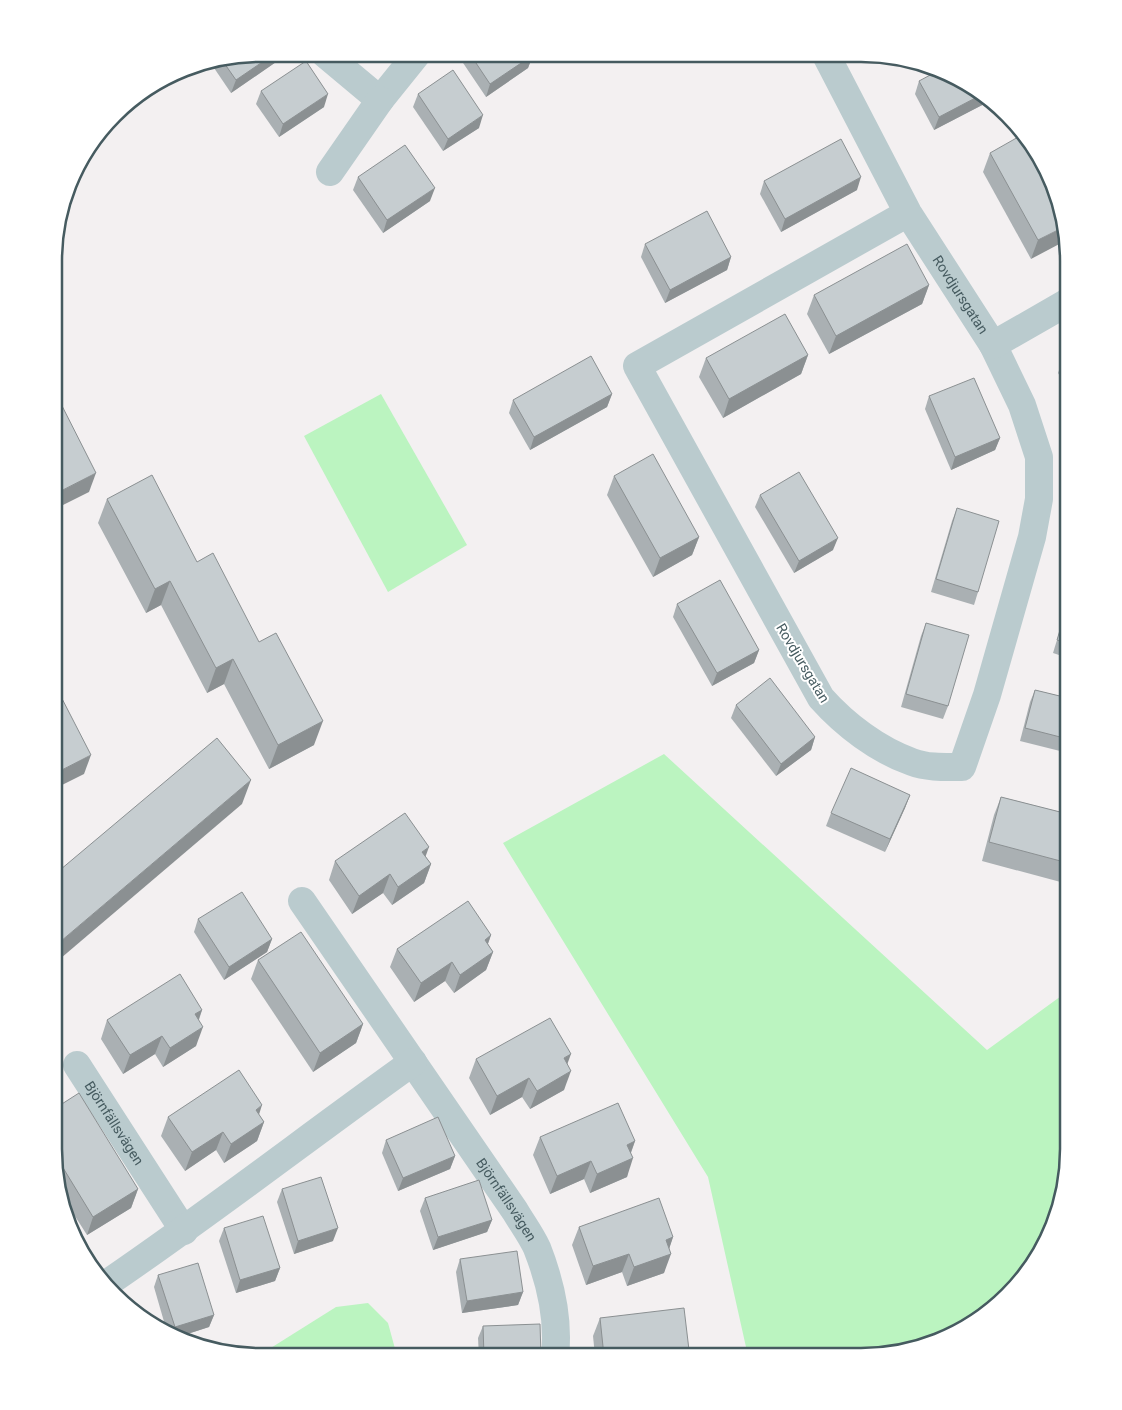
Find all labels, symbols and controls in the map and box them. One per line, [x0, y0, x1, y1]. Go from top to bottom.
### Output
street label: Rovdjursgatan [930, 253, 992, 337]
street label: Rovdjursgatan [773, 621, 833, 705]
street label: Björnfällsvägen [82, 1078, 147, 1168]
street label: Björnfällsvägen [473, 1155, 540, 1244]

